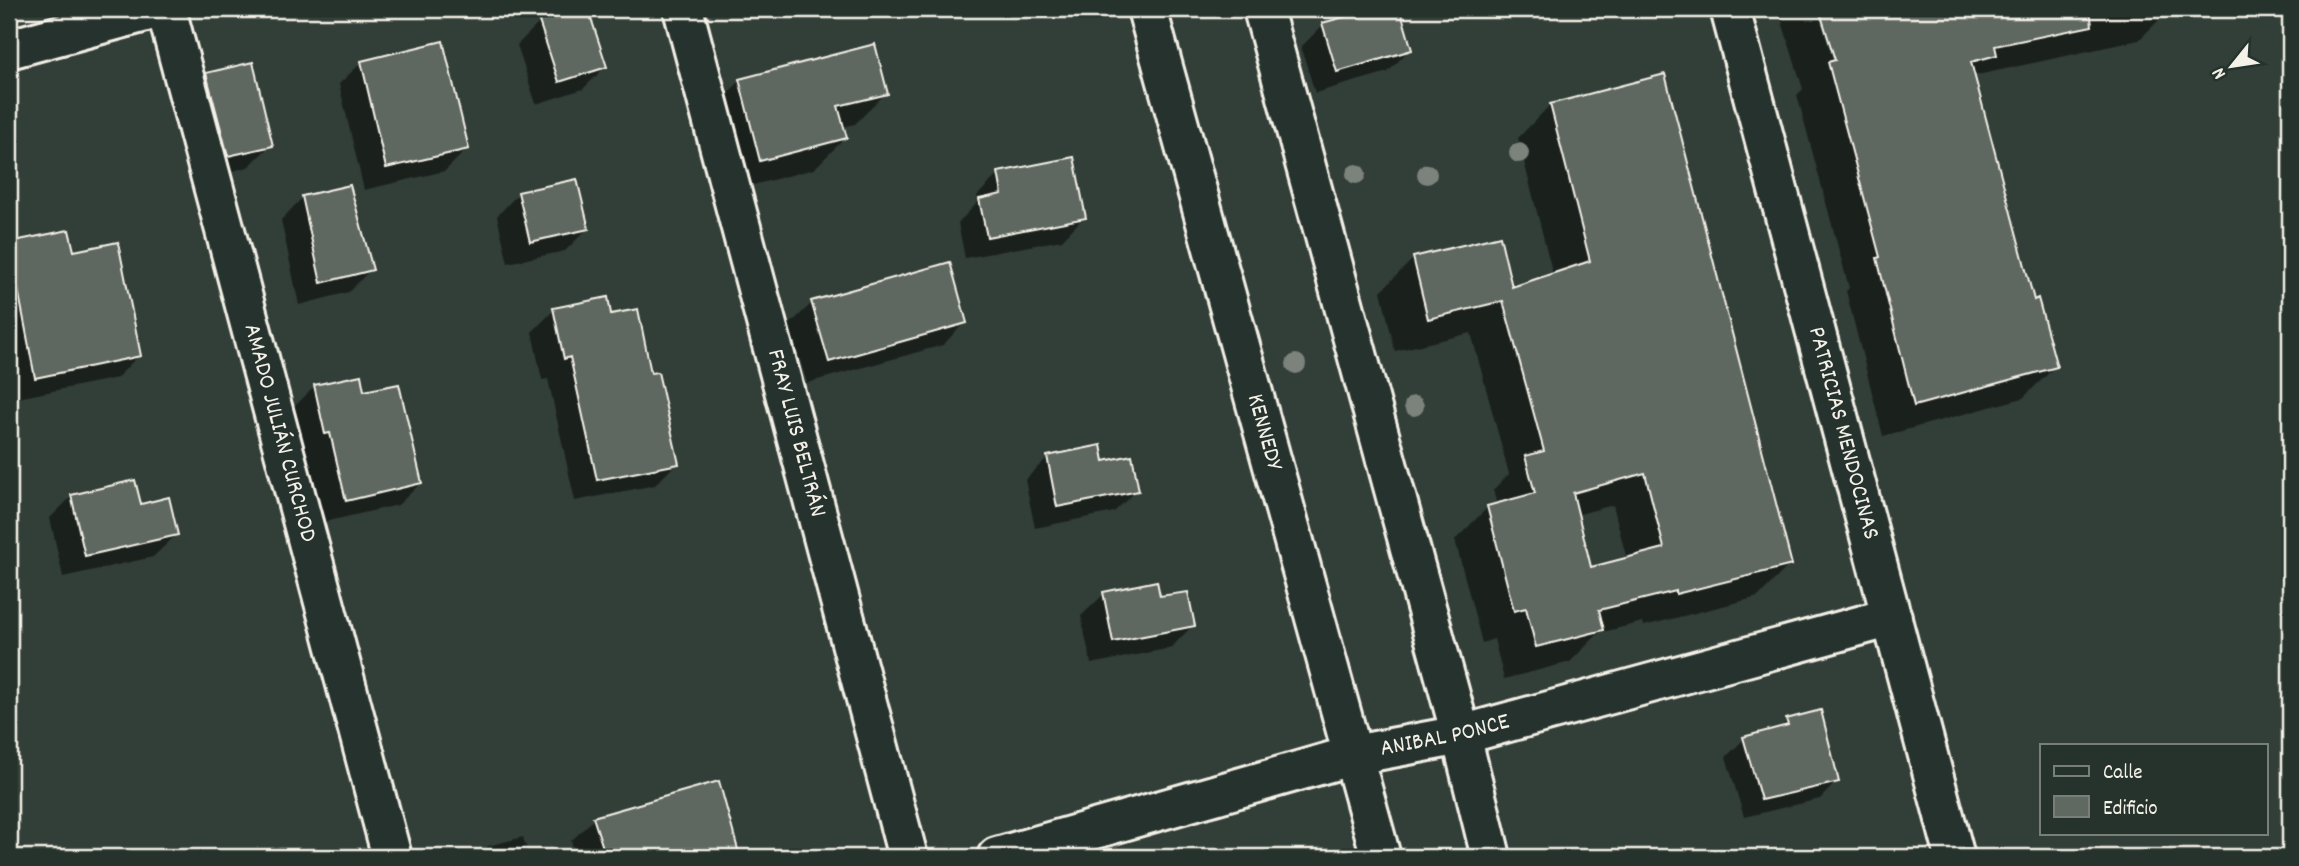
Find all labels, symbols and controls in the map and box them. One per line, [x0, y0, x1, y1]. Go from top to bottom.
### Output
north arrow [2198, 32, 2268, 102]
text: N [2206, 62, 2234, 84]
street label: AMADO JULIÁN CURCHOD [234, 320, 324, 546]
street label: PATRICIAS MENDOCINAS [1798, 323, 1887, 544]
street label: FRAY LUIS BELTRÁN [757, 346, 834, 521]
street label: KENNEDY [1237, 390, 1291, 475]
street label: ANIBAL PONCE [1377, 705, 1513, 767]
legend [2040, 744, 2268, 834]
text: Calle [2103, 759, 2142, 789]
text: Edificio [2103, 795, 2158, 825]

